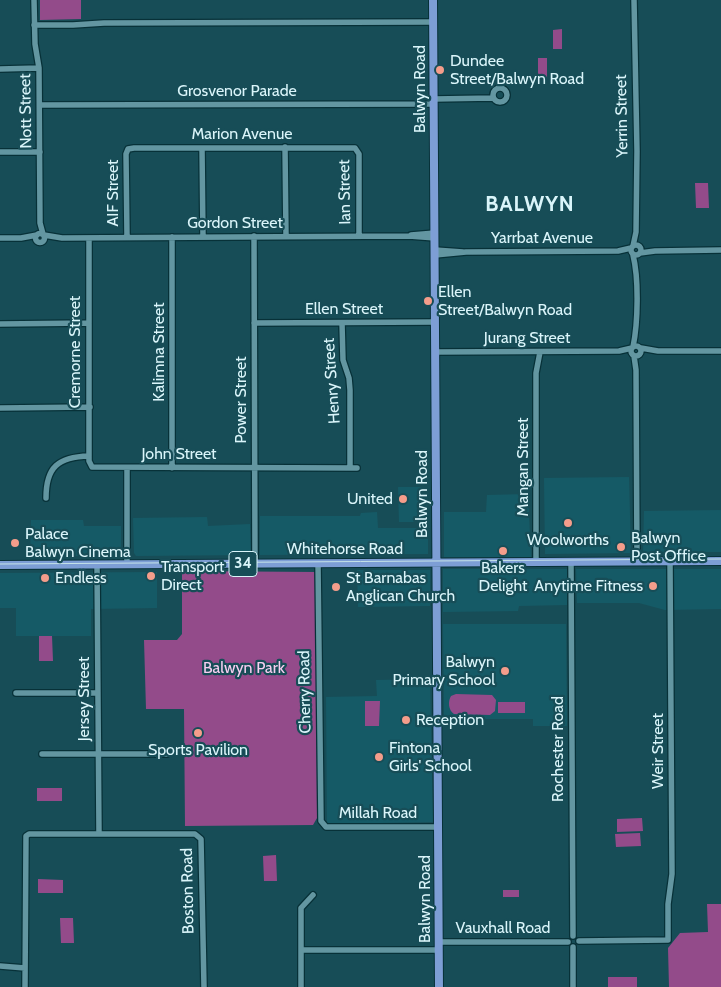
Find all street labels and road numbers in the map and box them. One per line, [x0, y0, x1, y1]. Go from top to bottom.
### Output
street label: Balwyn Road [410, 45, 430, 133]
street label: Nott Street [16, 73, 36, 149]
street label: Yerrin Street [612, 74, 632, 158]
street label: Grosvenor Parade [177, 81, 297, 101]
street label: Marion Avenue [191, 124, 293, 144]
street label: AIF Street [103, 159, 123, 227]
street label: Ian Street [335, 159, 355, 225]
street label: Gordon Street [187, 213, 283, 233]
street label: Yarrbat Avenue [491, 228, 593, 248]
street label: Cremorne Street [65, 296, 85, 408]
street label: Ellen Street [305, 299, 383, 319]
street label: Kalimna Street [149, 302, 169, 402]
street label: Jurang Street [484, 328, 570, 348]
street label: Henry Street [319, 337, 345, 425]
street label: Power Street [231, 356, 251, 444]
street label: Mangan Street [513, 418, 533, 516]
street label: John Street [142, 444, 216, 464]
street label: Balwyn Road [412, 450, 432, 538]
street label: Whitehorse Road [287, 539, 403, 559]
road number: 34 [229, 552, 257, 576]
street label: Cherry Road [295, 650, 315, 734]
street label: Jersey Street [74, 657, 94, 741]
street label: Rochester Road [548, 696, 568, 802]
street label: Weir Street [648, 713, 668, 789]
street label: Millah Road [339, 803, 417, 823]
street label: Boston Road [178, 848, 198, 934]
street label: Balwyn Road [415, 855, 435, 943]
street label: Vauxhall Road [456, 918, 550, 938]

